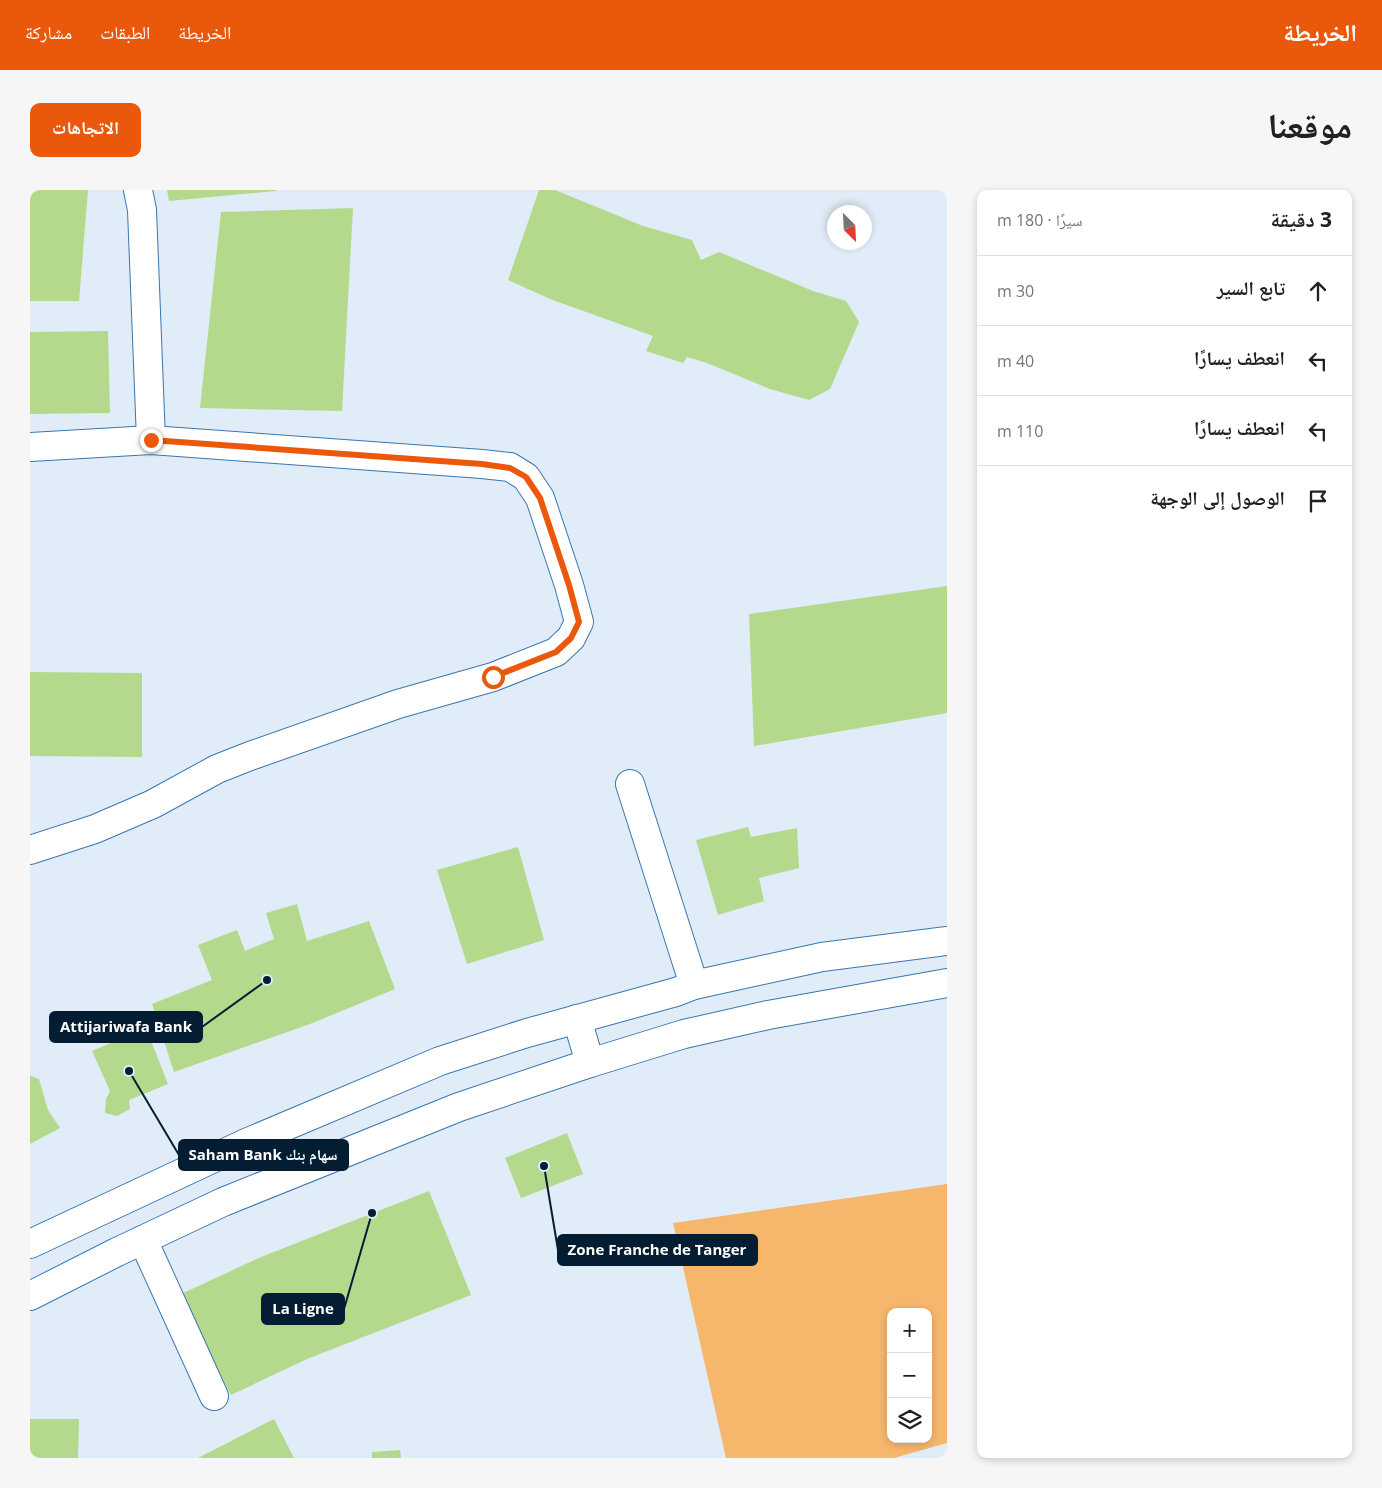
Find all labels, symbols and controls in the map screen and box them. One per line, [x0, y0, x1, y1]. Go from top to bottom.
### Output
text: الخريطة [1283, 15, 1357, 48]
text: مشاركة [25, 20, 72, 44]
text: الطبقات [100, 20, 150, 44]
text: الخريطة [178, 20, 231, 44]
text: موقعنا [1267, 101, 1352, 148]
button: الاتجاهات [30, 103, 141, 157]
north arrow [827, 205, 872, 250]
text: 3 دقيقة [1270, 205, 1332, 233]
text: سيرًا · 180 m [997, 209, 1083, 231]
text: تابع السير [1217, 275, 1285, 301]
icon: ahead [1304, 277, 1332, 305]
text: 30 m [997, 280, 1034, 302]
text: انعطف يسارًا [1194, 345, 1285, 371]
icon: left [1304, 347, 1332, 375]
text: 40 m [997, 350, 1034, 372]
text: انعطف يسارًا [1194, 415, 1285, 441]
icon: left [1304, 417, 1332, 445]
text: 110 m [997, 420, 1043, 442]
route end [140, 429, 163, 452]
text: الوصول إلى الوجهة [1150, 485, 1285, 511]
icon: arrive [1304, 487, 1332, 515]
route start [482, 666, 505, 689]
callout: Attijariwafa Bank [50, 1012, 202, 1042]
text: Attijariwafa Bank [60, 1016, 193, 1036]
callout: Saham Bank سهام بنك [179, 1140, 348, 1170]
text: Saham Bank سهام بنك [189, 1144, 337, 1165]
callout: Zone Franche de Tanger [558, 1235, 757, 1265]
text: Zone Franche de Tanger [568, 1239, 747, 1259]
callout: La Ligne [262, 1294, 344, 1324]
text: La Ligne [272, 1298, 334, 1318]
map controls [887, 1308, 932, 1443]
button: + [887, 1308, 932, 1353]
button: − [887, 1353, 932, 1398]
button: layers [887, 1398, 932, 1443]

